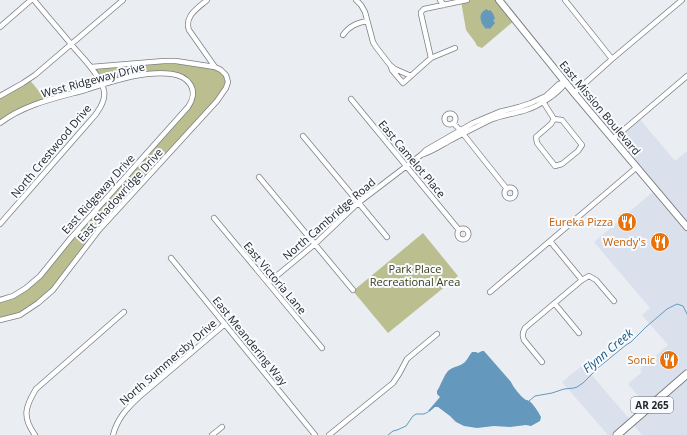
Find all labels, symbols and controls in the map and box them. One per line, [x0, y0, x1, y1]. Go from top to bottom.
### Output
street label: East Mission Boulevard [557, 57, 644, 158]
street label: West Ridgeway Drive [39, 58, 146, 101]
street label: North Crestwood Drive [7, 101, 94, 201]
street label: East Camelot Place [376, 117, 449, 201]
street label: East Shadowridge Drive [74, 145, 166, 245]
street label: East Ridgeway Drive [58, 151, 138, 237]
street label: North Cambridge Road [279, 174, 378, 263]
restaurant icon: Eureka Pizza [616, 211, 638, 233]
place label: Eureka Pizza [549, 214, 613, 229]
restaurant icon: Wendy's [649, 231, 671, 253]
place label: Wendy's [603, 234, 646, 249]
street label: East Victoria Lane [241, 238, 310, 317]
park label: Park Place Recreational Area [370, 261, 460, 289]
street label: East Meandering Way [210, 293, 291, 389]
street label: North Summersby Drive [116, 315, 219, 408]
water label: Flynn Creek [579, 324, 637, 377]
restaurant icon: Sonic [658, 349, 680, 371]
place label: Sonic [628, 352, 655, 367]
road number: AR 265 [631, 397, 673, 413]

